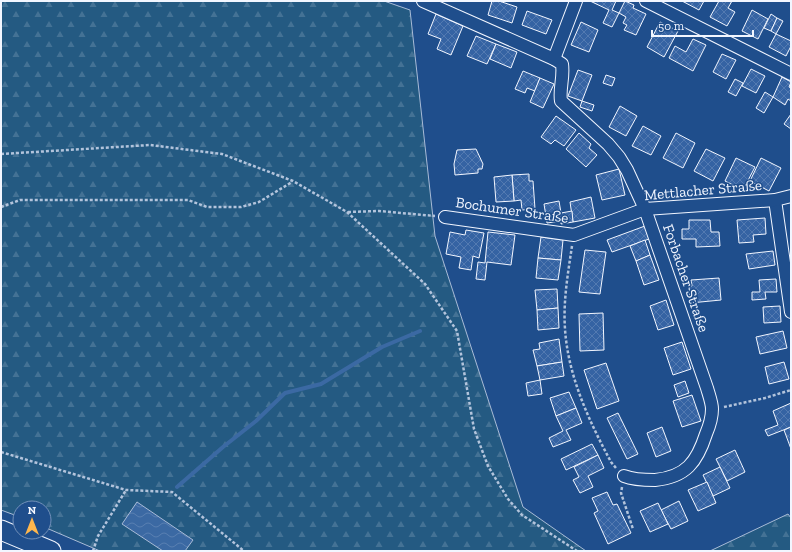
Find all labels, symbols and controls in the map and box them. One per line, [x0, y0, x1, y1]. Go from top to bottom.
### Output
scale bar [652, 12, 753, 38]
text: 50 m [658, 19, 685, 33]
street label: Mettlacher Straße [643, 176, 763, 204]
street label: Bochumer Straße [454, 193, 570, 227]
street label: Forbacher Straße [659, 222, 713, 334]
north arrow [12, 500, 52, 540]
text: N [28, 504, 37, 517]

